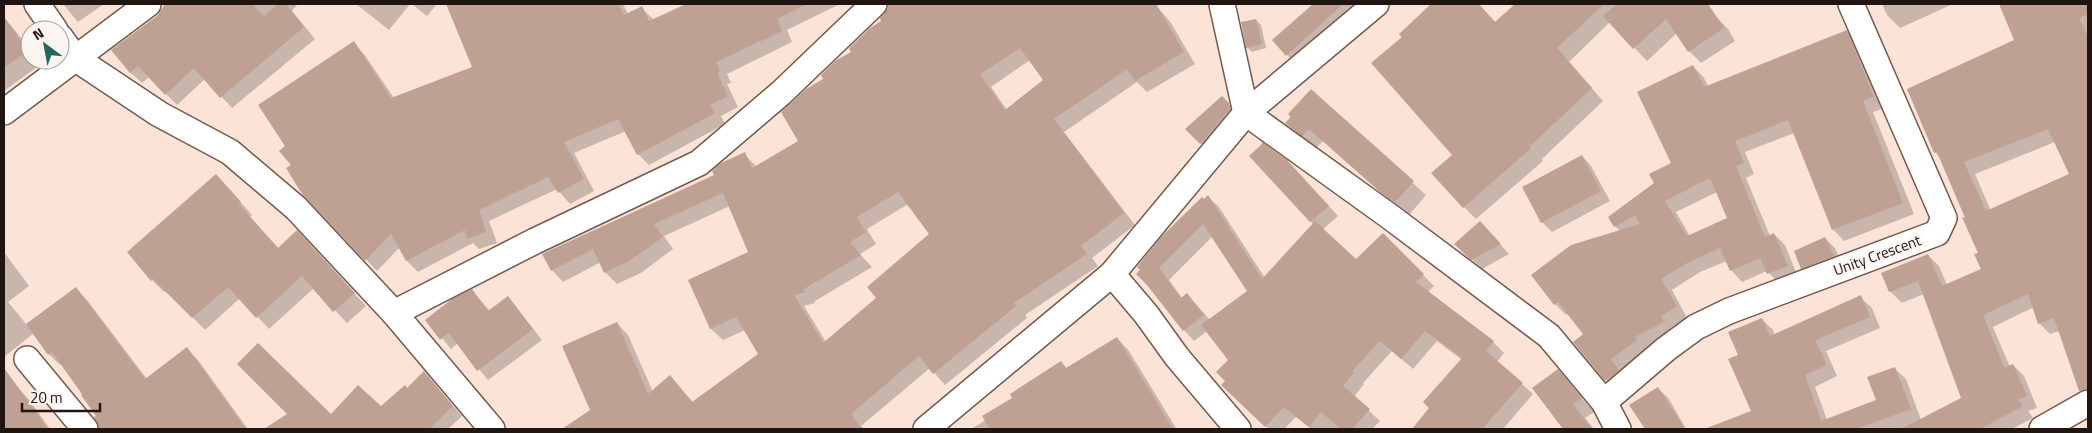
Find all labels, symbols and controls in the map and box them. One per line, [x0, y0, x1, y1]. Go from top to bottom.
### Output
north arrow [20, 20, 70, 70]
text: N [28, 22, 48, 45]
street label: Unity Crescent [1830, 228, 1925, 282]
scale bar [22, 380, 100, 412]
text: 20 m [30, 386, 63, 409]

